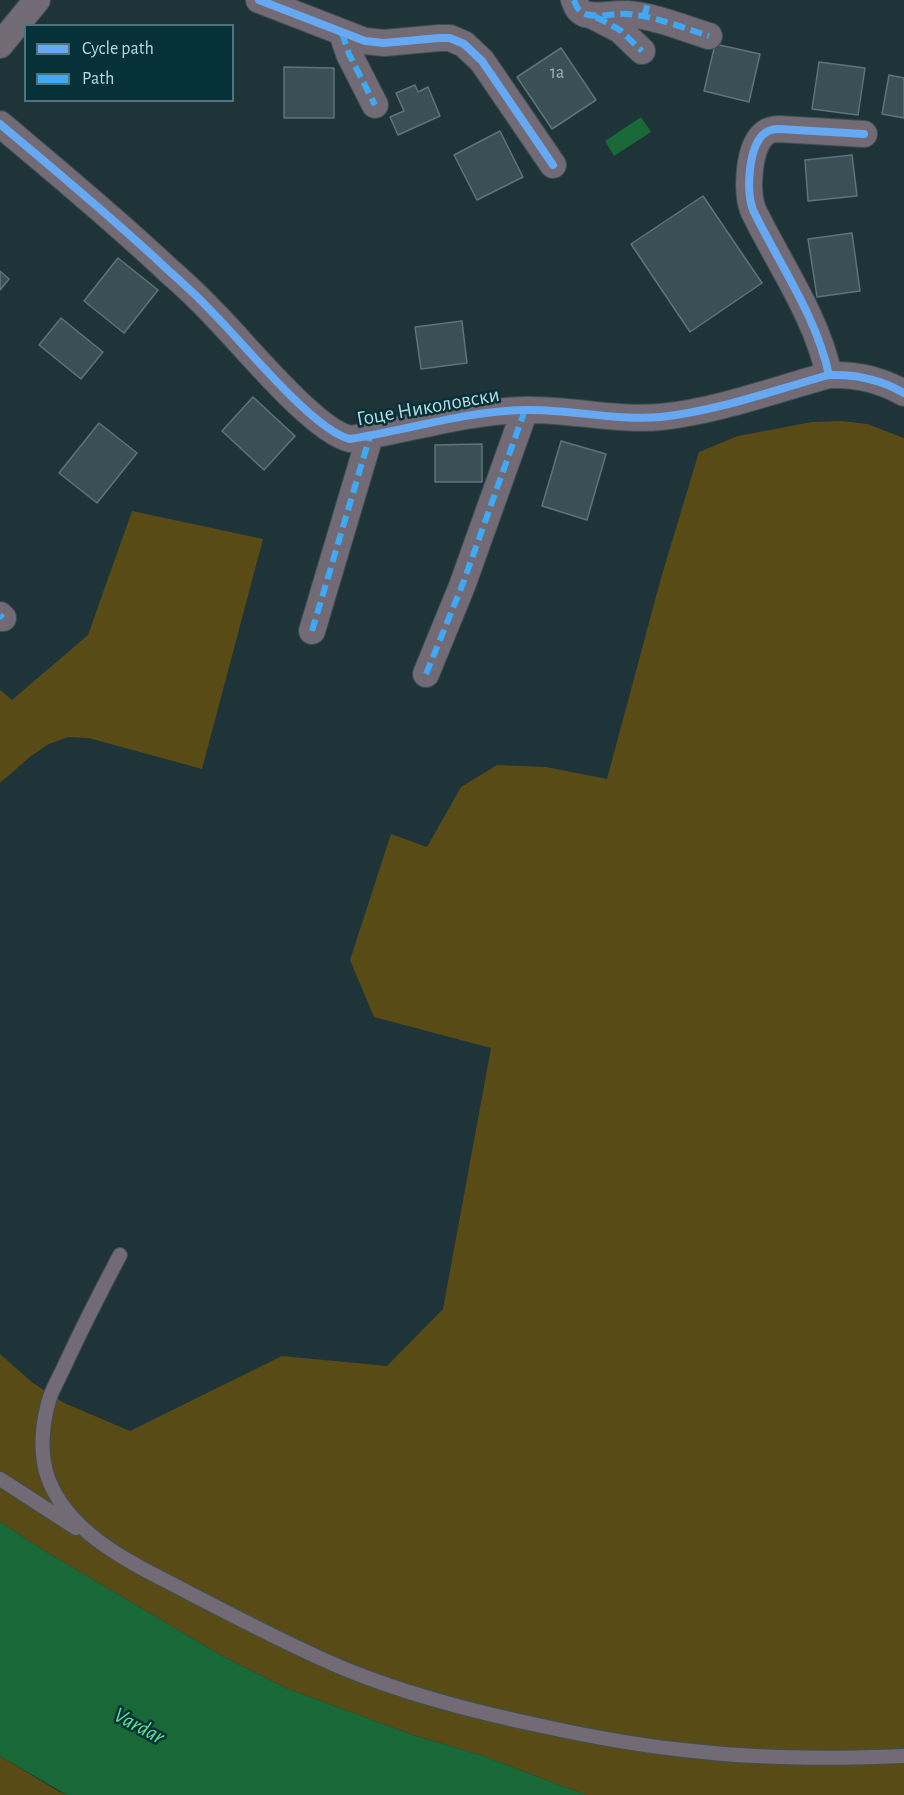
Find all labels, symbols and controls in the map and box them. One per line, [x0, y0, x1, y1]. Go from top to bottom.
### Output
legend [24, 24, 234, 102]
text: Cycle path [82, 40, 154, 58]
house number: 1а [550, 62, 564, 84]
text: Path [82, 70, 114, 88]
street label: Гоце Николовски [354, 382, 502, 432]
water label: Vardar [109, 1702, 169, 1750]

